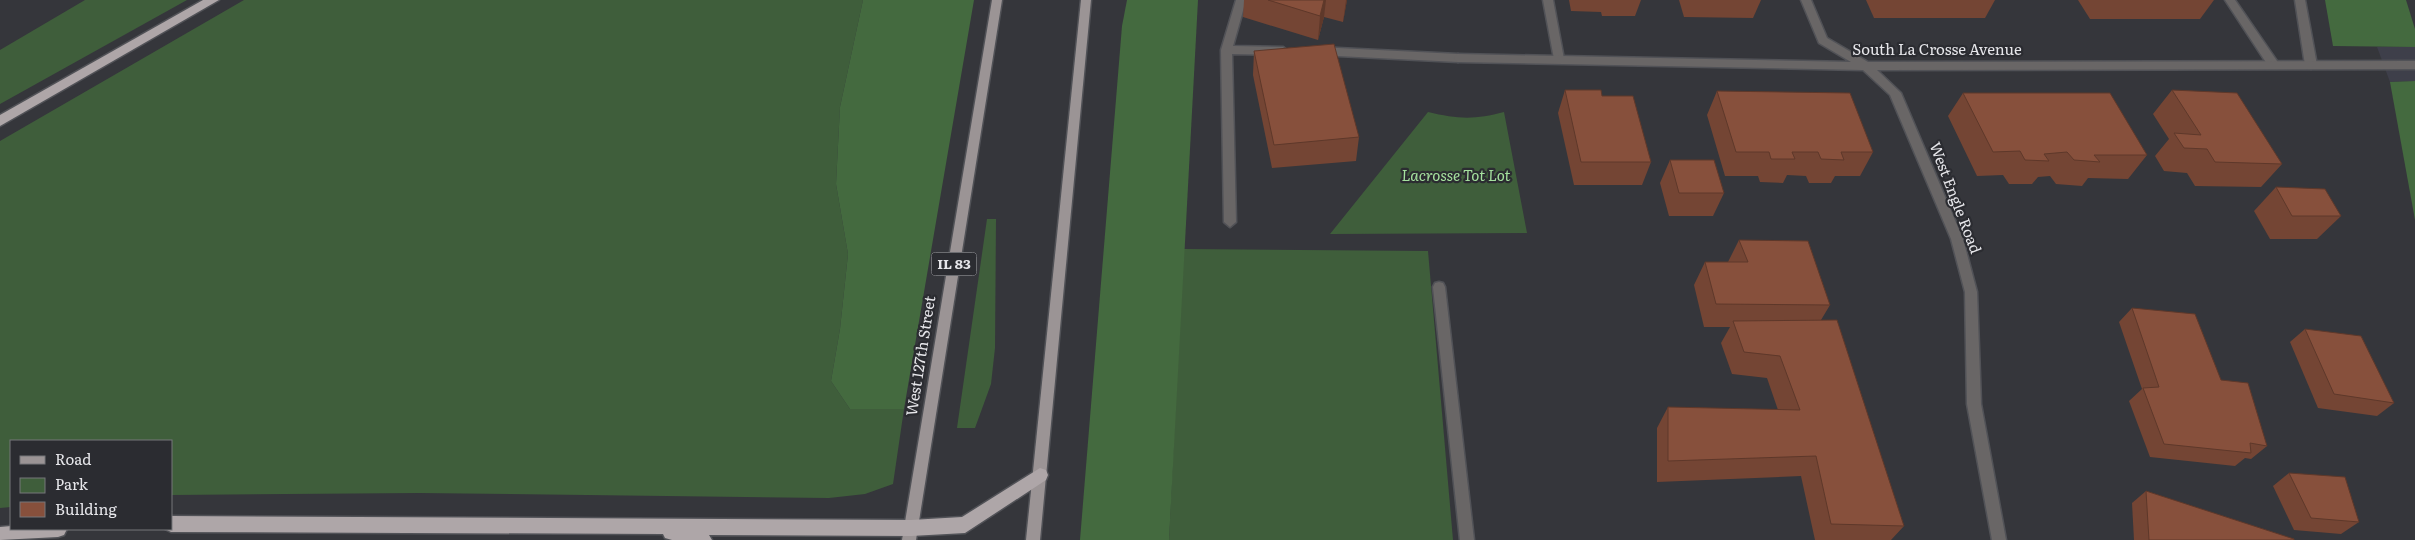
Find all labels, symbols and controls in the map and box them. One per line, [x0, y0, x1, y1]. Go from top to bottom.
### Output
street label: South La Crosse Avenue [1852, 37, 2022, 60]
street label: West Engle Road [1925, 138, 1988, 257]
park label: Lacrosse Tot Lot [1401, 163, 1511, 186]
road number: IL 83 [932, 252, 976, 276]
street label: West 127th Street [899, 294, 940, 417]
legend [10, 440, 172, 530]
text: Road [55, 447, 91, 470]
text: Park [55, 472, 89, 495]
text: Building [55, 497, 117, 520]

